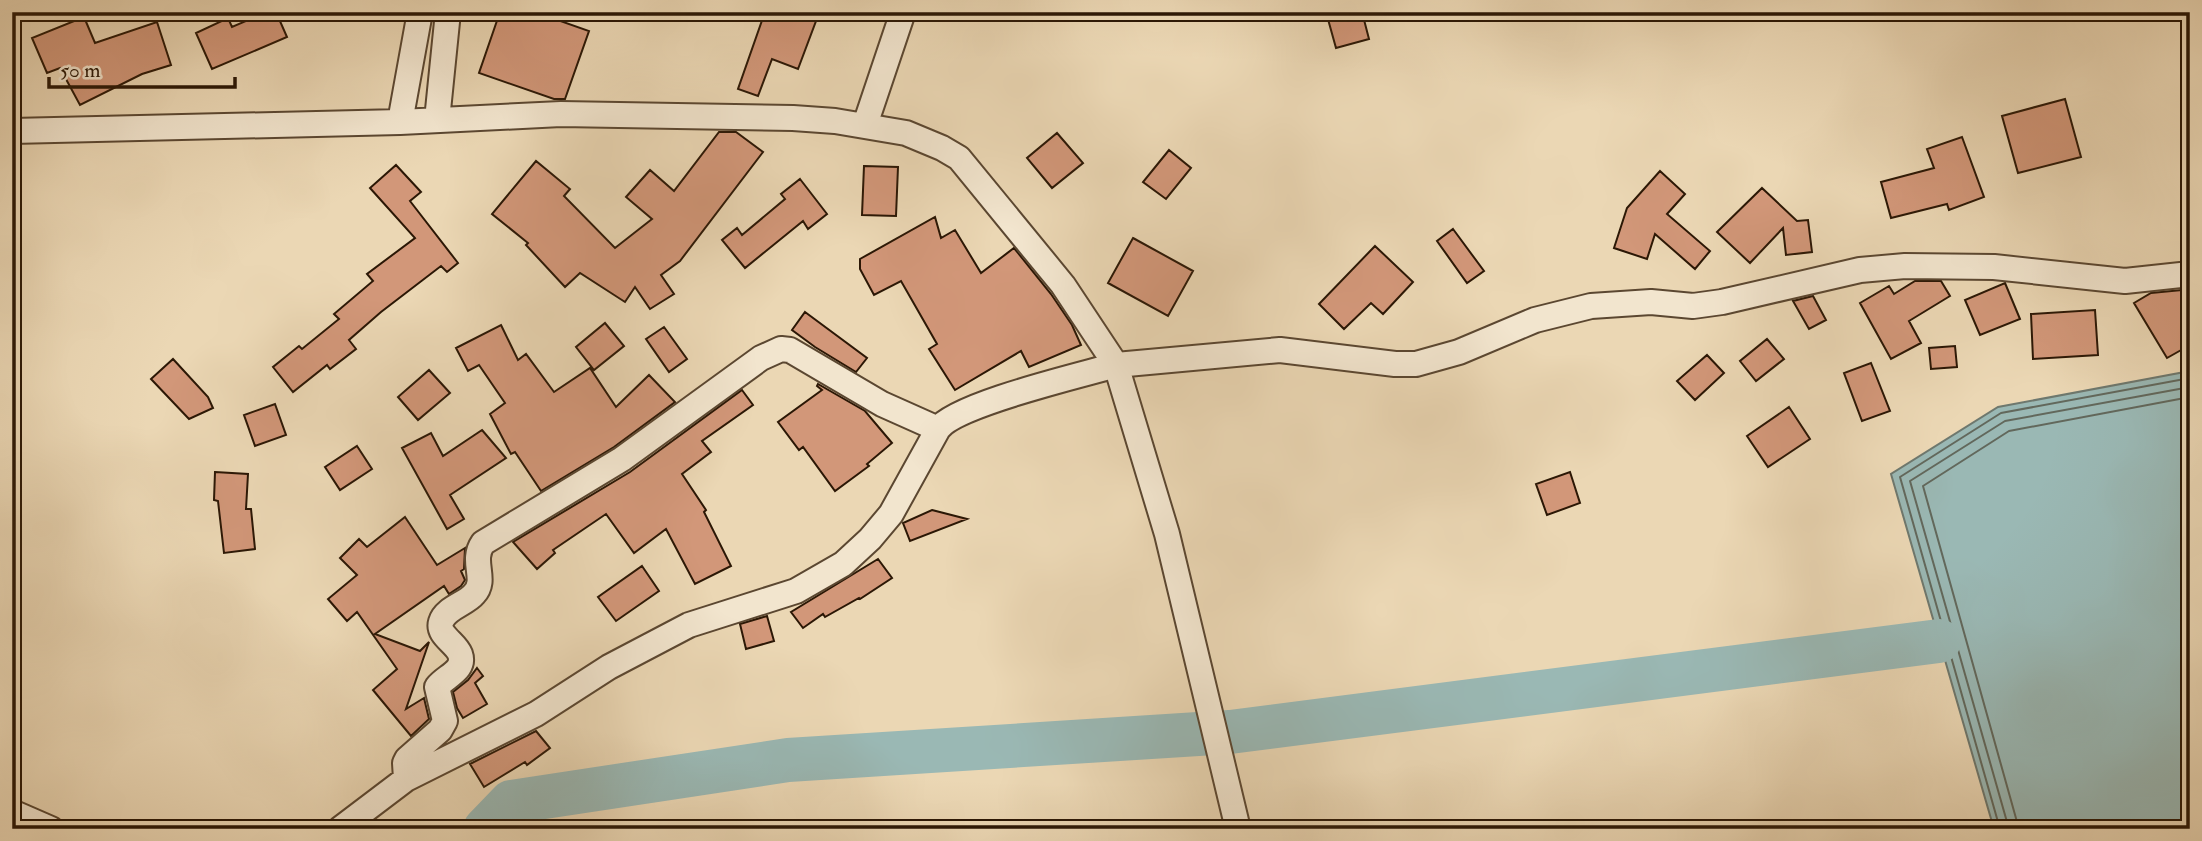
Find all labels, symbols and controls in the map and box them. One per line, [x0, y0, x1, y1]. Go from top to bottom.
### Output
scale bar [49, 46, 234, 90]
text: 50 m [60, 57, 101, 84]

